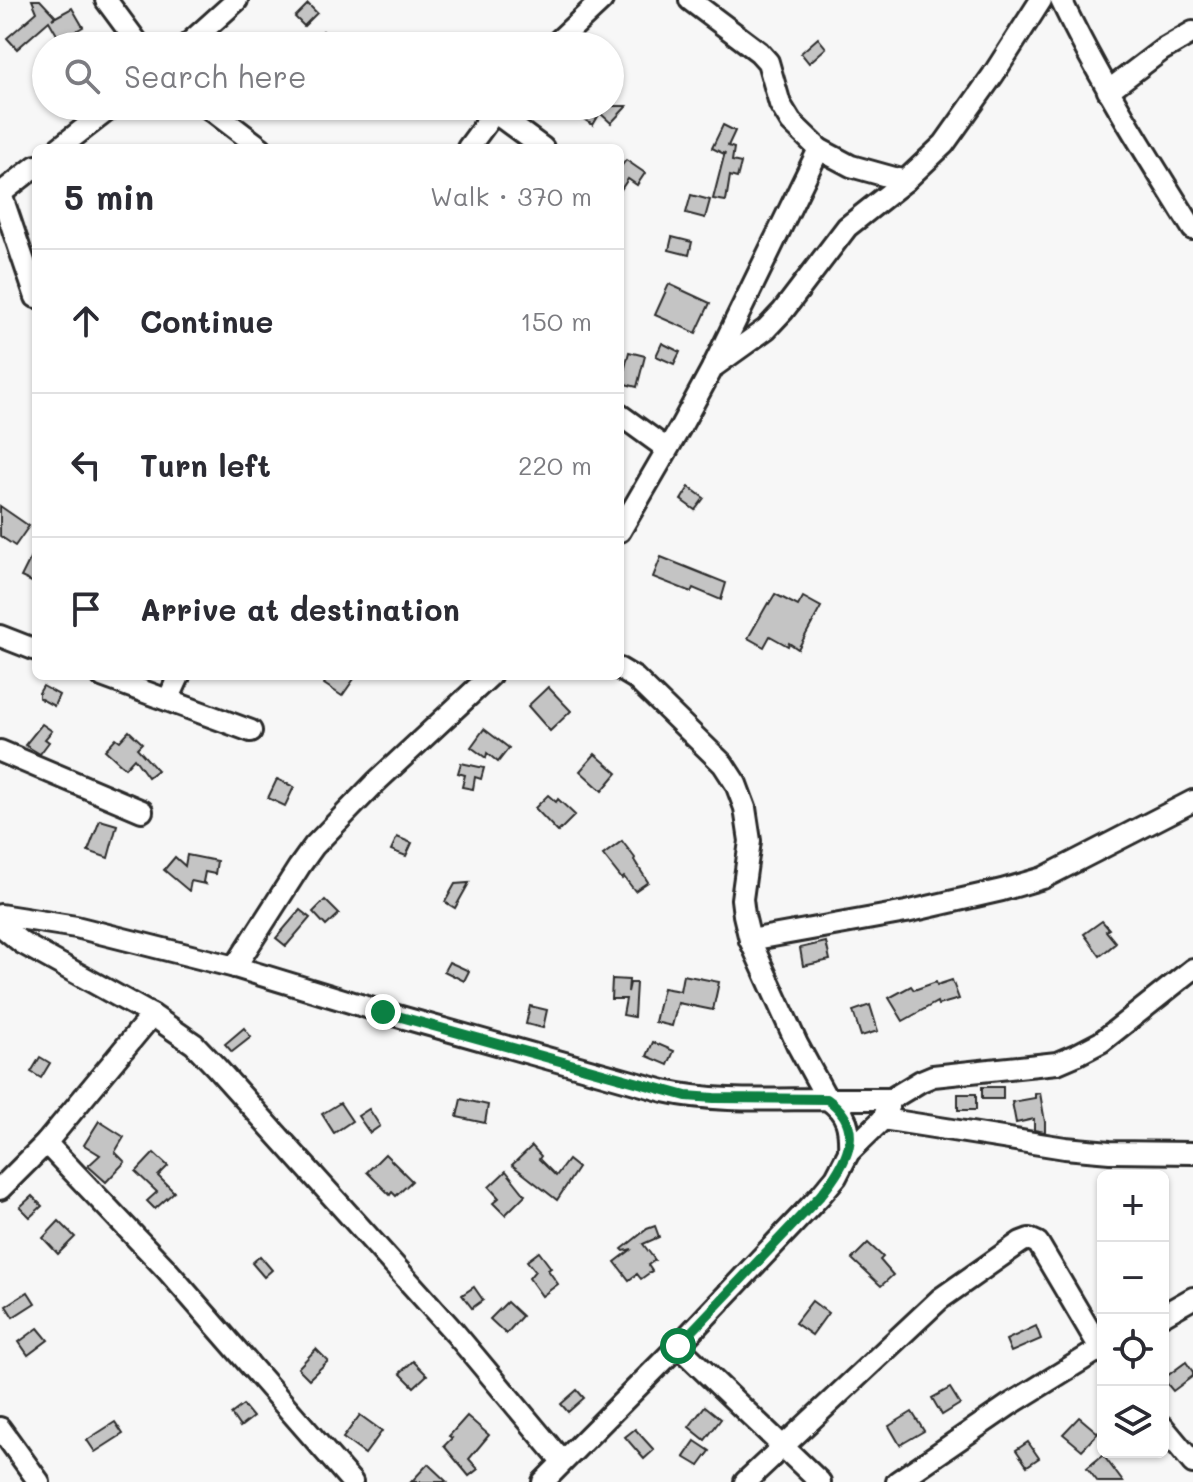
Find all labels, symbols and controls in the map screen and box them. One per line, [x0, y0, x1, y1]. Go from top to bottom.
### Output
search box [32, 32, 624, 120]
icon: search [60, 54, 104, 98]
text: Search here [124, 56, 307, 96]
text: 5 min [64, 174, 154, 219]
text: Walk · 370 m [430, 179, 592, 213]
icon: ahead [64, 299, 108, 343]
text: Continue [140, 301, 273, 341]
text: 150 m [520, 304, 592, 338]
icon: left [64, 443, 108, 487]
text: Turn left [140, 445, 271, 485]
text: 220 m [518, 448, 592, 482]
icon: arrive [64, 587, 108, 631]
text: Arrive at destination [140, 589, 460, 629]
route end [365, 994, 401, 1030]
map controls [1097, 1170, 1169, 1458]
button: + [1097, 1170, 1169, 1242]
button: − [1097, 1242, 1169, 1314]
button: locate [1097, 1314, 1169, 1386]
route start [660, 1328, 696, 1364]
button: layers [1097, 1386, 1169, 1458]

